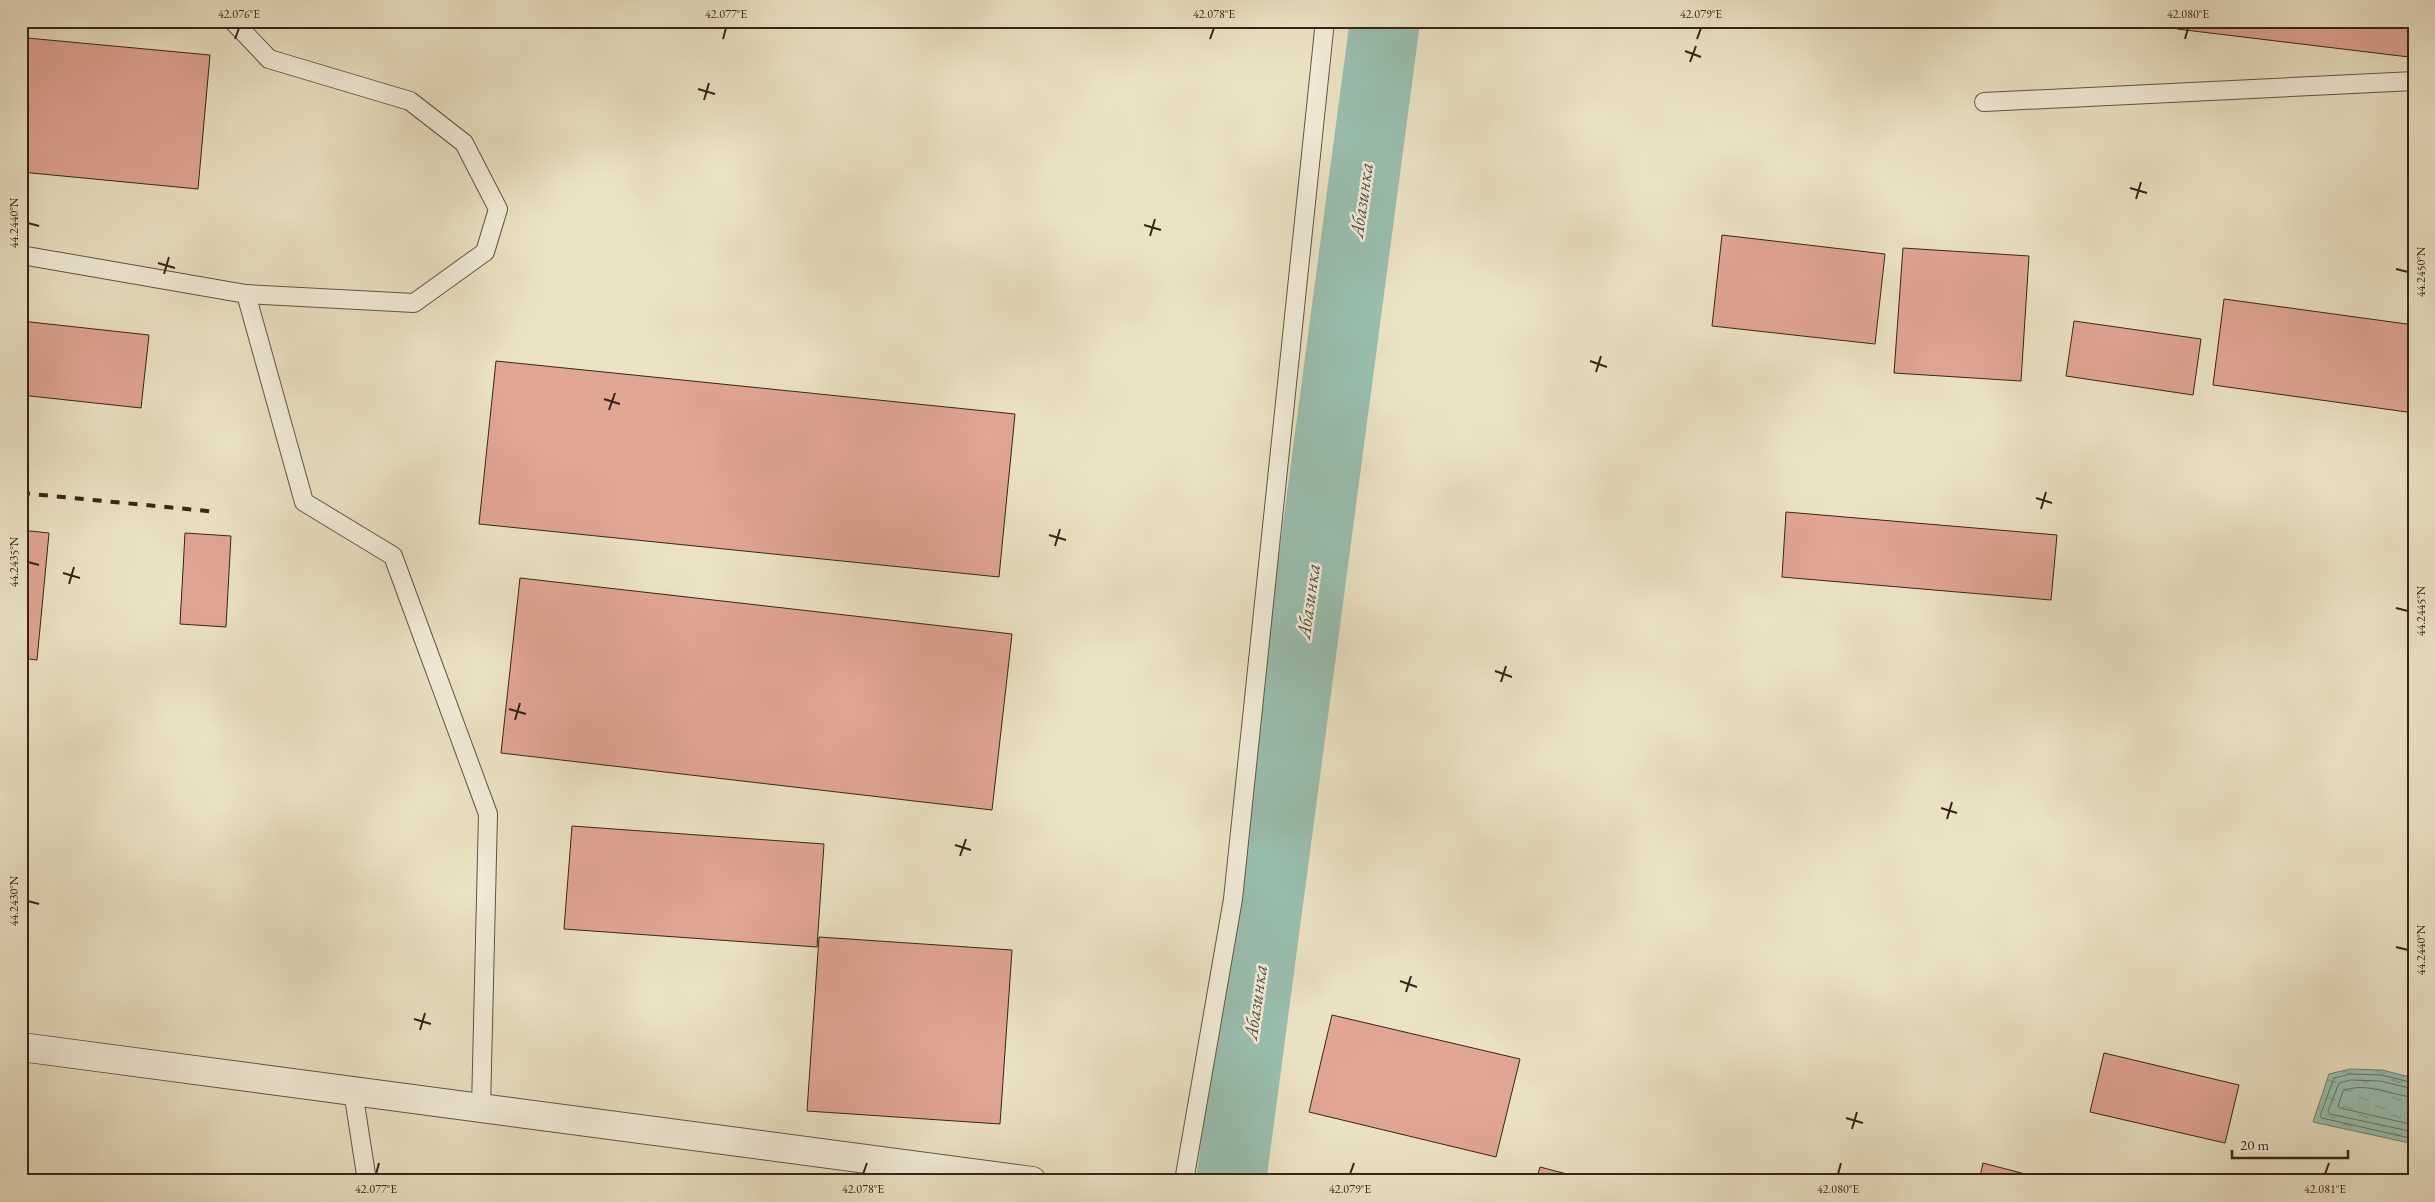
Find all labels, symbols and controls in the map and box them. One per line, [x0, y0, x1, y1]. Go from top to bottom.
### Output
text: 42.076°E [218, 6, 260, 22]
text: 42.077°E [705, 6, 747, 22]
text: 42.078°E [1193, 6, 1235, 22]
text: 42.079°E [1680, 6, 1722, 22]
text: 42.080°E [2167, 6, 2209, 22]
water label: Абазинка [1343, 161, 1379, 241]
text: 44.2440°N [6, 197, 22, 248]
text: 44.2450°N [2413, 246, 2429, 297]
text: 44.2435°N [6, 536, 22, 587]
water label: Абазинка [1290, 562, 1326, 642]
text: 44.2445°N [2413, 585, 2429, 636]
text: 44.2430°N [6, 875, 22, 926]
text: 44.2440°N [2413, 924, 2429, 975]
water label: Абазинка [1237, 963, 1273, 1043]
scale bar [2232, 1127, 2349, 1159]
text: 20 m [2240, 1135, 2269, 1154]
text: 42.077°E [355, 1181, 397, 1197]
text: 42.078°E [842, 1181, 884, 1197]
text: 42.079°E [1329, 1181, 1371, 1197]
text: 42.080°E [1817, 1181, 1859, 1197]
text: 42.081°E [2304, 1181, 2346, 1197]

